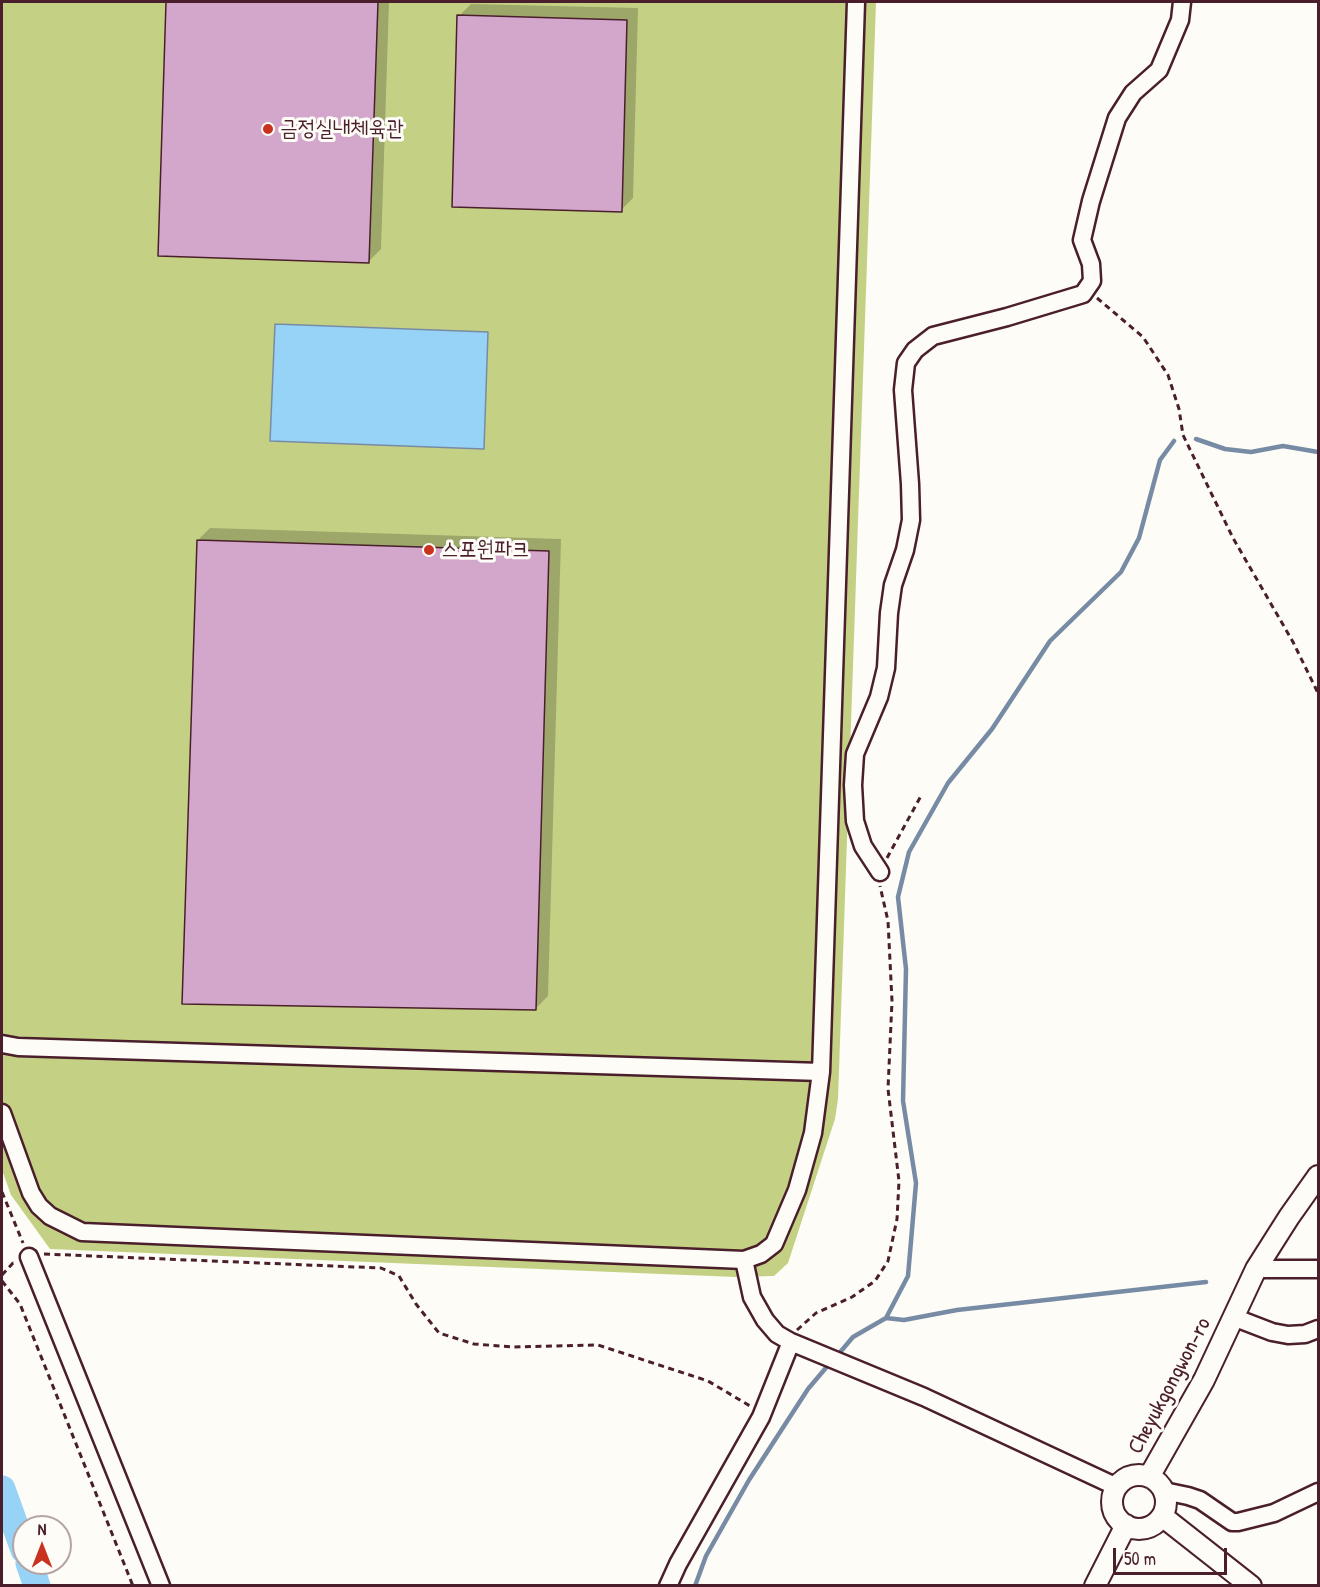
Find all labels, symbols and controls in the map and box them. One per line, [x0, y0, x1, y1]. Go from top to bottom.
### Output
place label: 금정실내체육관 [280, 116, 404, 142]
marker: 금정실내체육관 [261, 122, 275, 136]
place label: 스포원파크 [441, 537, 530, 563]
marker: 스포원파크 [422, 543, 436, 557]
street label: Cheyukgongwon-ro [1123, 1313, 1217, 1459]
north arrow [12, 1515, 72, 1575]
text: N [38, 1518, 46, 1540]
scale bar [1116, 1536, 1230, 1574]
text: 50 m [1124, 1546, 1156, 1571]

